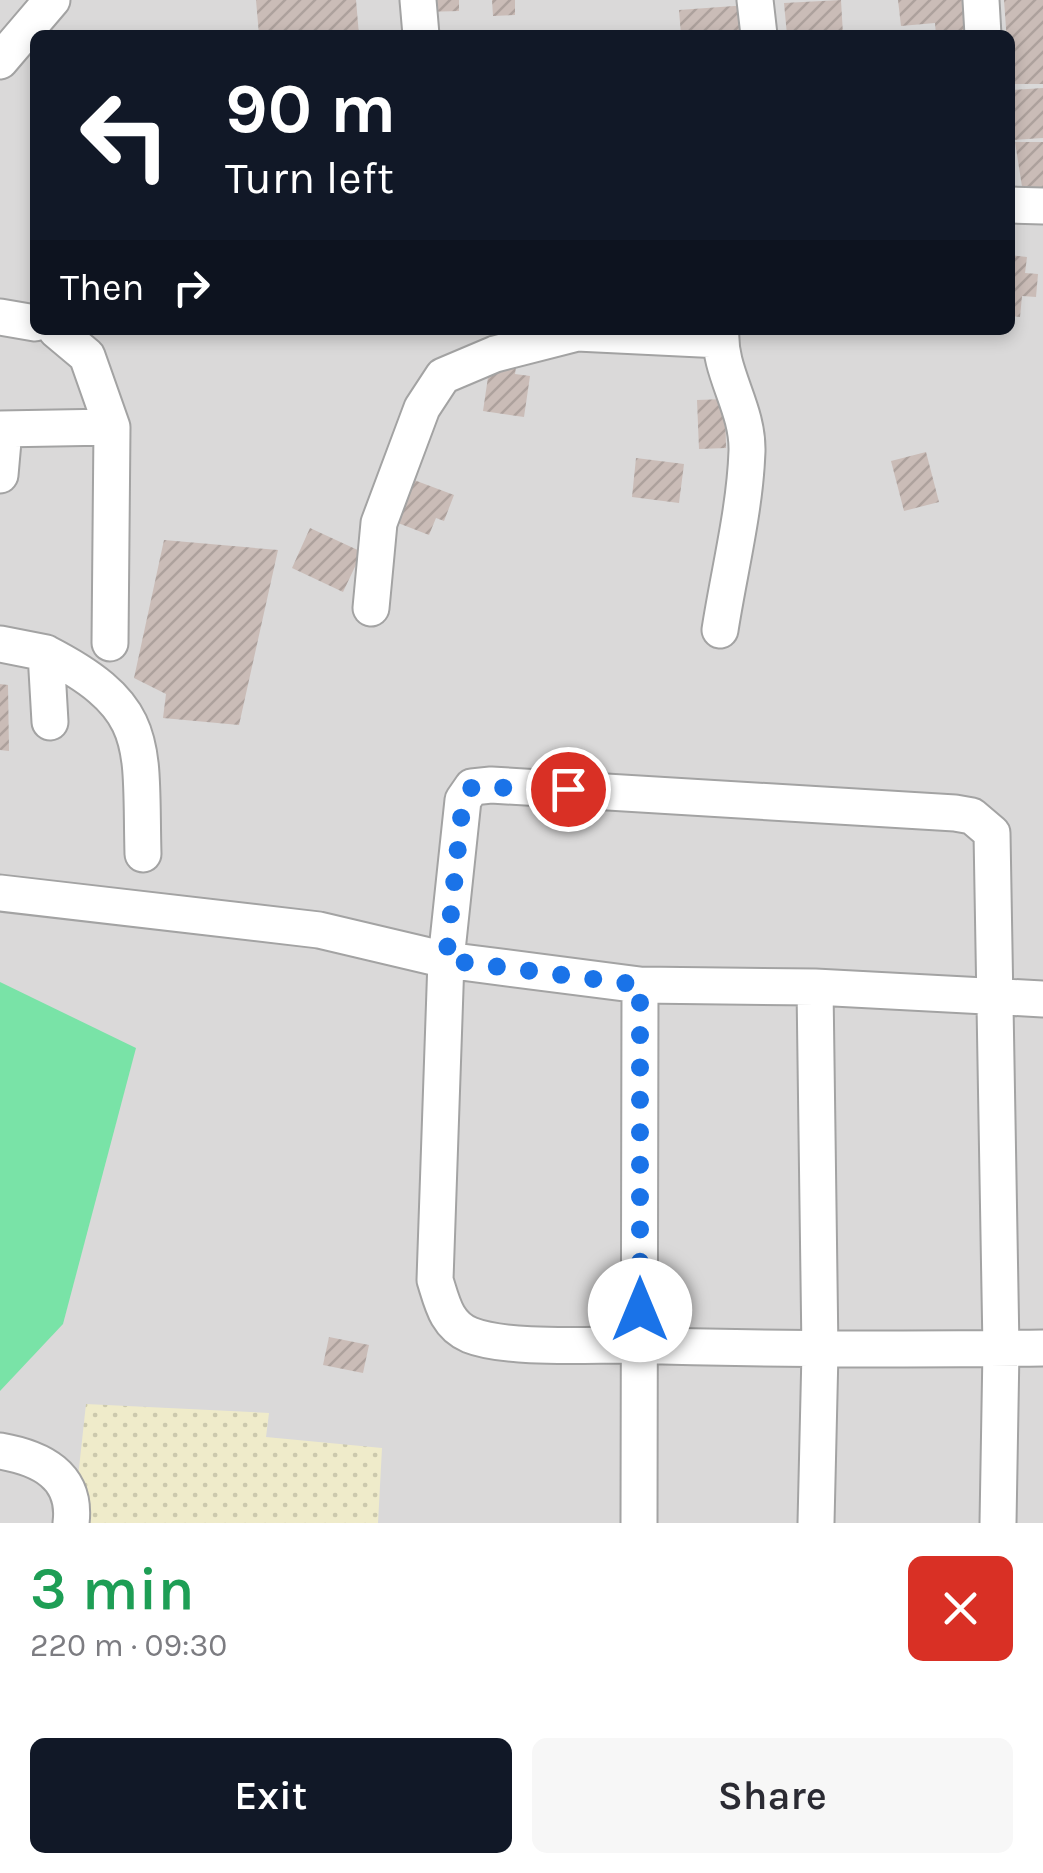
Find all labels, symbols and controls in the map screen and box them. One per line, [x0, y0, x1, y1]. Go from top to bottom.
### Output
text: 90 m [225, 68, 396, 150]
icon: left [60, 70, 190, 200]
text: Turn left [225, 152, 394, 204]
icon: right [164, 260, 219, 315]
text: Then [60, 265, 144, 310]
pin [526, 747, 611, 832]
icon: arrive [541, 762, 596, 817]
position arrow [588, 1258, 692, 1362]
text: 3 min [30, 1554, 195, 1624]
button: close [908, 1556, 1013, 1661]
text: 220 m · 09:30 [30, 1627, 227, 1664]
button: Exit [30, 1738, 512, 1853]
button: Share [532, 1738, 1013, 1853]

